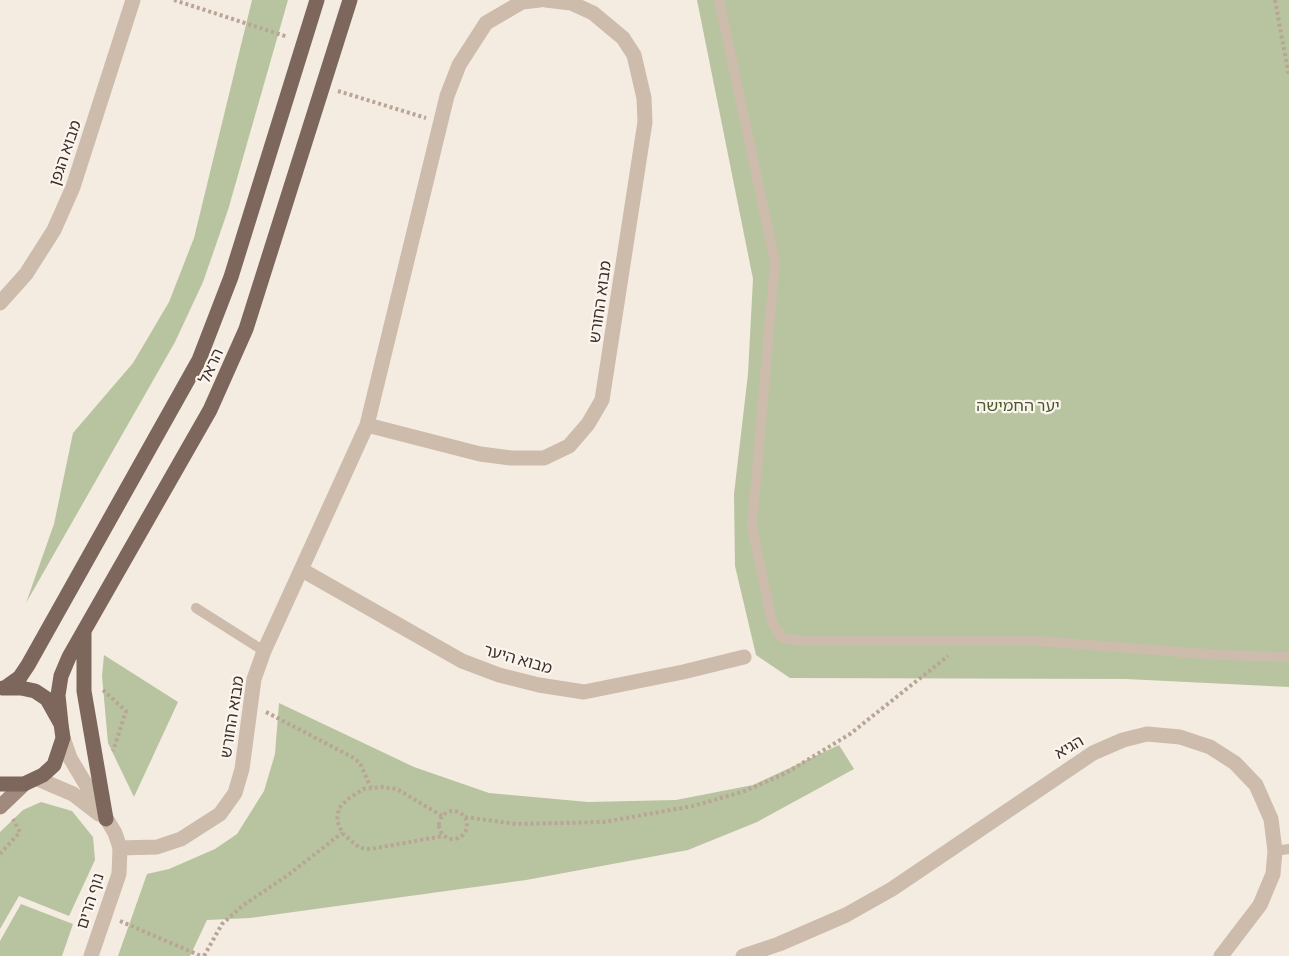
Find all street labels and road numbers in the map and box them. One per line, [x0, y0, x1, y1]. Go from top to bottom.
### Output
street label: מבוא הגפן [45, 118, 85, 188]
street label: מבוא החורש [585, 260, 615, 344]
street label: הראל [195, 345, 227, 387]
street label: מבוא היער [482, 640, 554, 678]
street label: מבוא החורש [216, 675, 248, 759]
street label: הגיא [1051, 731, 1087, 763]
street label: נוף הרים [72, 871, 108, 931]

